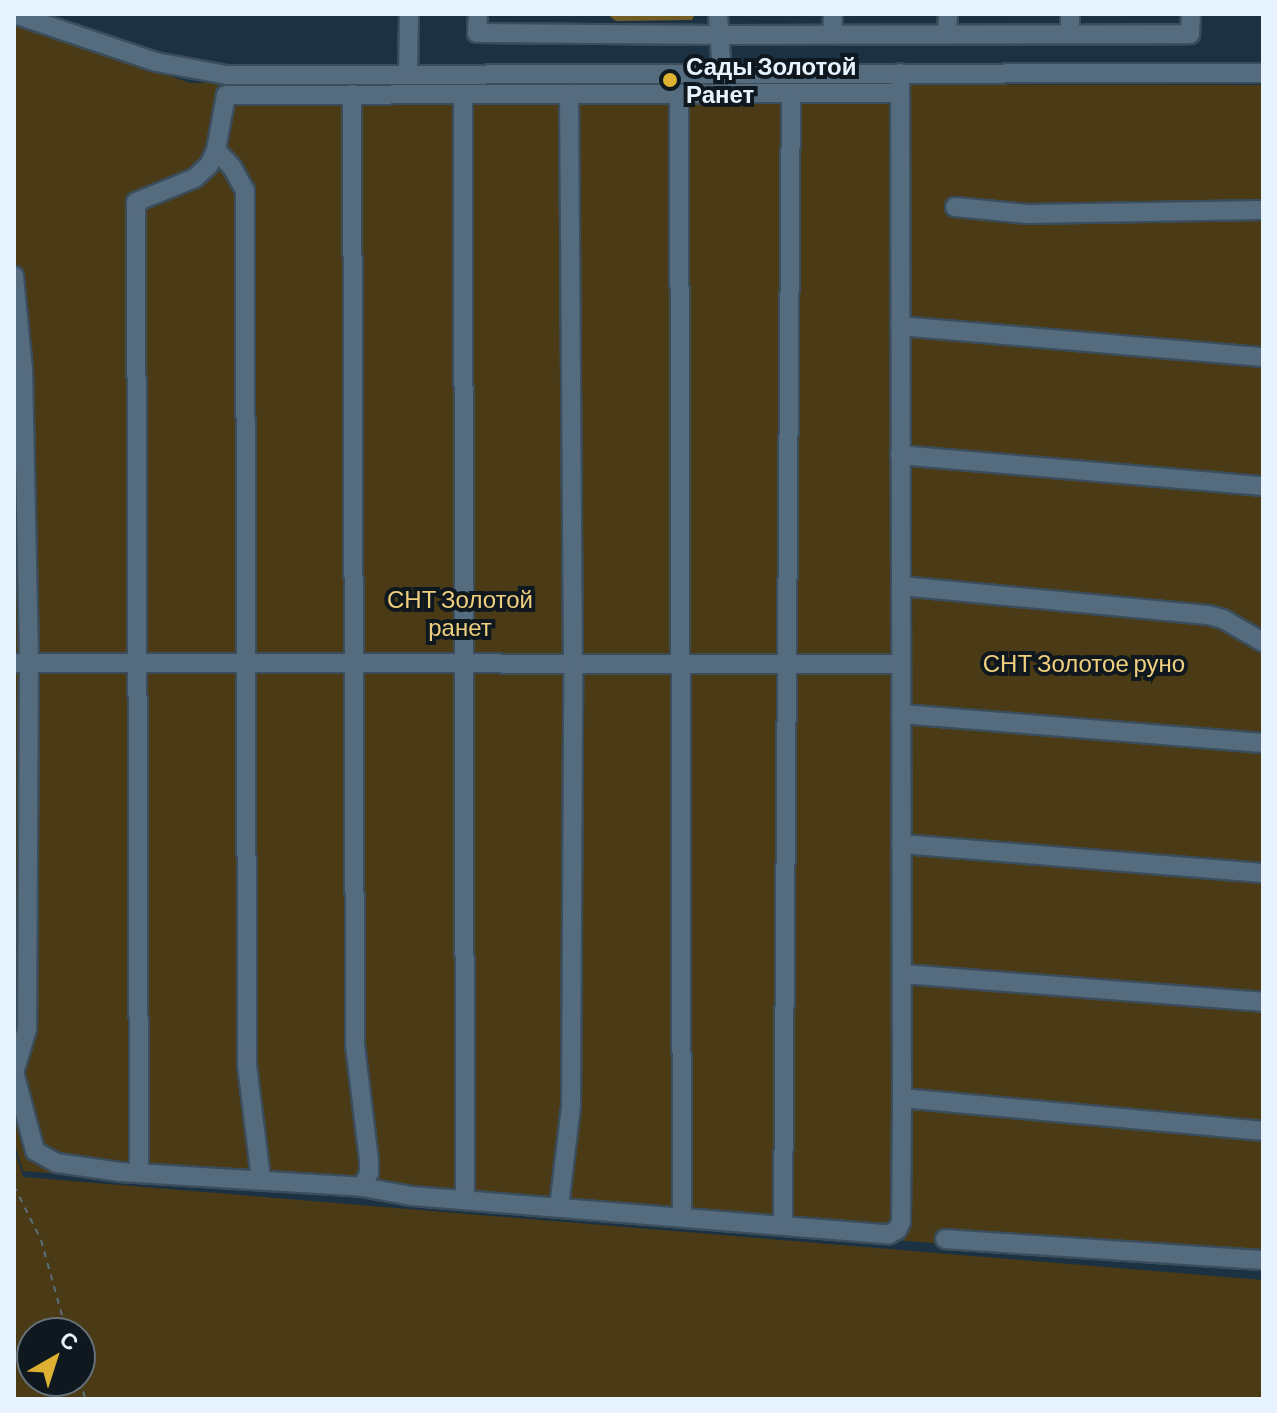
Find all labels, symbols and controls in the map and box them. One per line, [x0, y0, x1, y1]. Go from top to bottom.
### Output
place label: Сады Золотой Ранет [686, 52, 856, 108]
marker: Сады Золотой Ранет [661, 71, 679, 89]
park label: СНТ Золотой ранет [387, 585, 533, 641]
park label: СНТ Золотое руно [983, 649, 1185, 677]
north arrow [16, 1317, 96, 1397]
text: С [55, 1325, 84, 1355]

